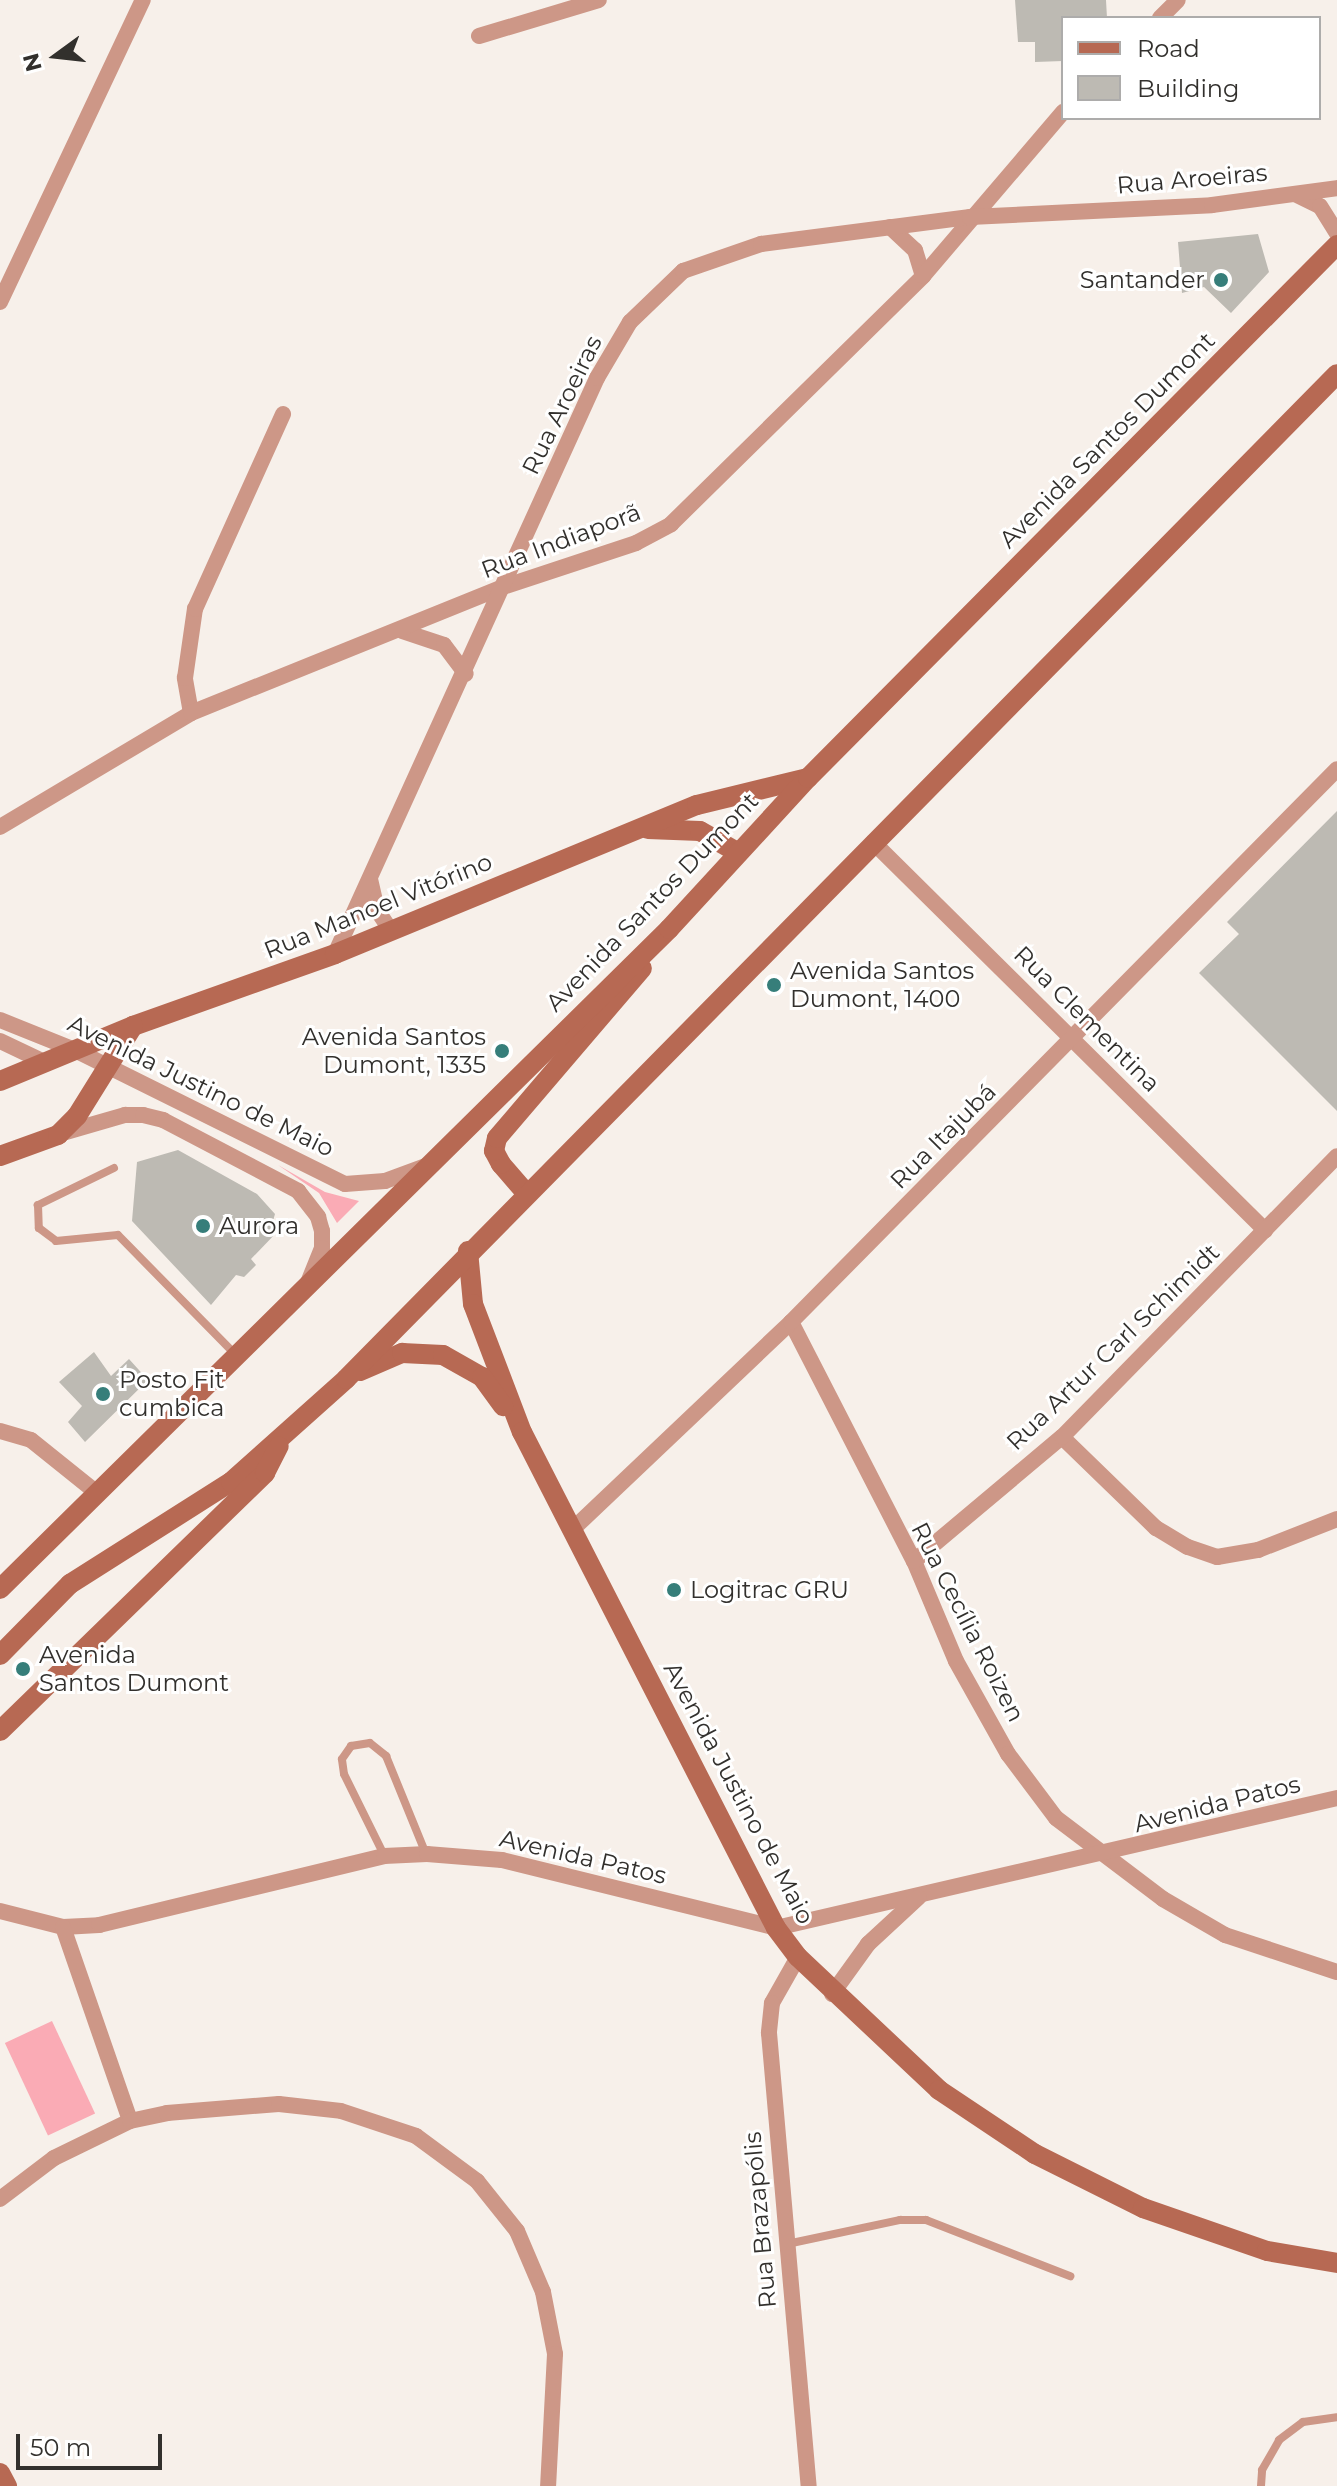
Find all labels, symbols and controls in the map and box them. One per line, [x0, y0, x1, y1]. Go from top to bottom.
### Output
north arrow [16, 16, 96, 96]
legend [1061, 16, 1321, 120]
text: Road [1137, 34, 1200, 63]
text: N [17, 50, 48, 74]
text: Building [1137, 74, 1240, 103]
street label: Rua Aroeiras [1116, 158, 1268, 200]
place label: Santander [1080, 266, 1205, 294]
marker: Santander [1212, 271, 1230, 289]
street label: Avenida Santos Dumont [993, 326, 1221, 554]
street label: Rua Aroeiras [516, 331, 608, 479]
street label: Rua Indiaporã [477, 497, 645, 585]
street label: Avenida Santos Dumont [540, 787, 764, 1017]
street label: Rua Manoel Vitórino [260, 847, 496, 965]
street label: Rua Clementina [1008, 940, 1166, 1098]
place label: Avenida Santos Dumont, 1400 [790, 957, 974, 1013]
marker: Avenida Santos Dumont, 1400 [765, 976, 783, 994]
street label: Avenida Justino de Maio [63, 1009, 339, 1163]
place label: Avenida Santos Dumont, 1335 [302, 1023, 486, 1079]
marker: Avenida Santos Dumont, 1335 [493, 1042, 511, 1060]
street label: Rua Itajubá [884, 1077, 1002, 1195]
place label: Aurora [219, 1212, 299, 1240]
marker: Aurora [194, 1217, 212, 1235]
street label: Rua Artur Carl Schimidt [1001, 1238, 1225, 1456]
place label: Posto Fit cumbica [119, 1366, 225, 1422]
marker: Posto Fit cumbica [94, 1385, 112, 1403]
street label: Rua Cecília Roizen [905, 1518, 1031, 1726]
place label: Logitrac GRU [690, 1576, 849, 1604]
marker: Logitrac GRU [665, 1581, 683, 1599]
place label: Avenida Santos Dumont [39, 1641, 229, 1697]
street label: Avenida Justino de Maio [658, 1657, 820, 1929]
marker: Avenida Santos Dumont [14, 1660, 32, 1678]
street label: Avenida Patos [1131, 1769, 1303, 1839]
street label: Avenida Patos [497, 1824, 669, 1890]
street label: Rua Brazapólis [738, 2130, 782, 2310]
scale bar [20, 2418, 166, 2468]
text: 50 m [30, 2433, 91, 2462]

